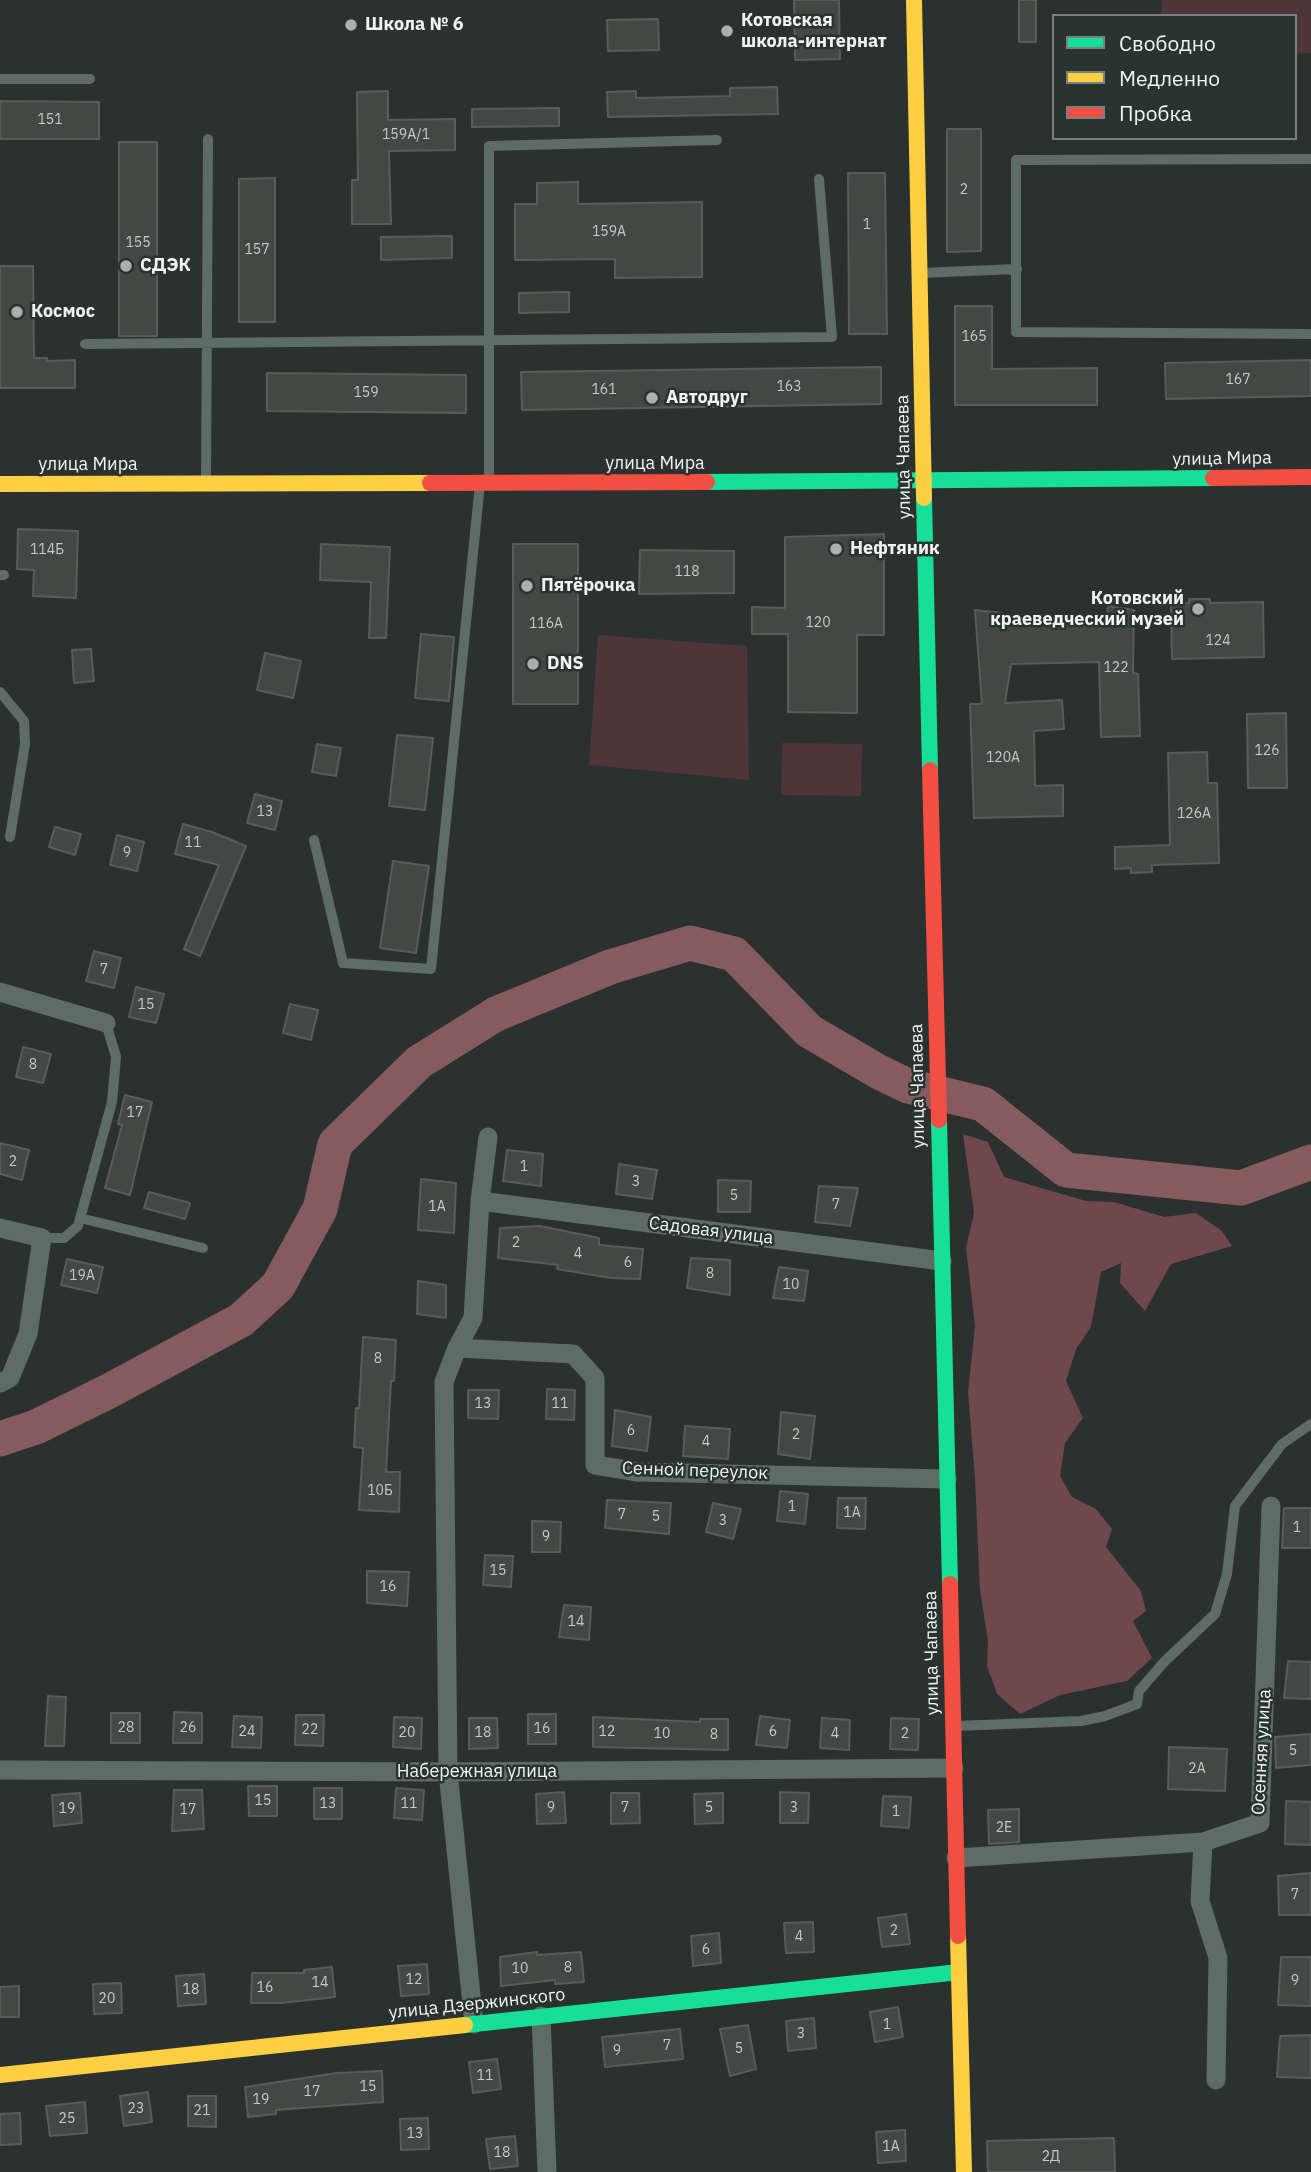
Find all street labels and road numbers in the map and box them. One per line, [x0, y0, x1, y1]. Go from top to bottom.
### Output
street label: улица Чапаева [892, 394, 916, 520]
street label: улица Мира [1172, 447, 1272, 471]
street label: улица Мира [605, 453, 705, 475]
street label: улица Мира [38, 454, 138, 476]
street label: улица Чапаева [906, 1023, 930, 1149]
street label: Садовая улица [647, 1213, 775, 1249]
street label: Сенной переулок [621, 1458, 769, 1484]
street label: улица Чапаева [920, 1590, 944, 1716]
street label: Осенняя улица [1248, 1688, 1276, 1816]
street label: Набережная улица [397, 1761, 557, 1783]
street label: улица Дзержинского [388, 1984, 566, 2024]

